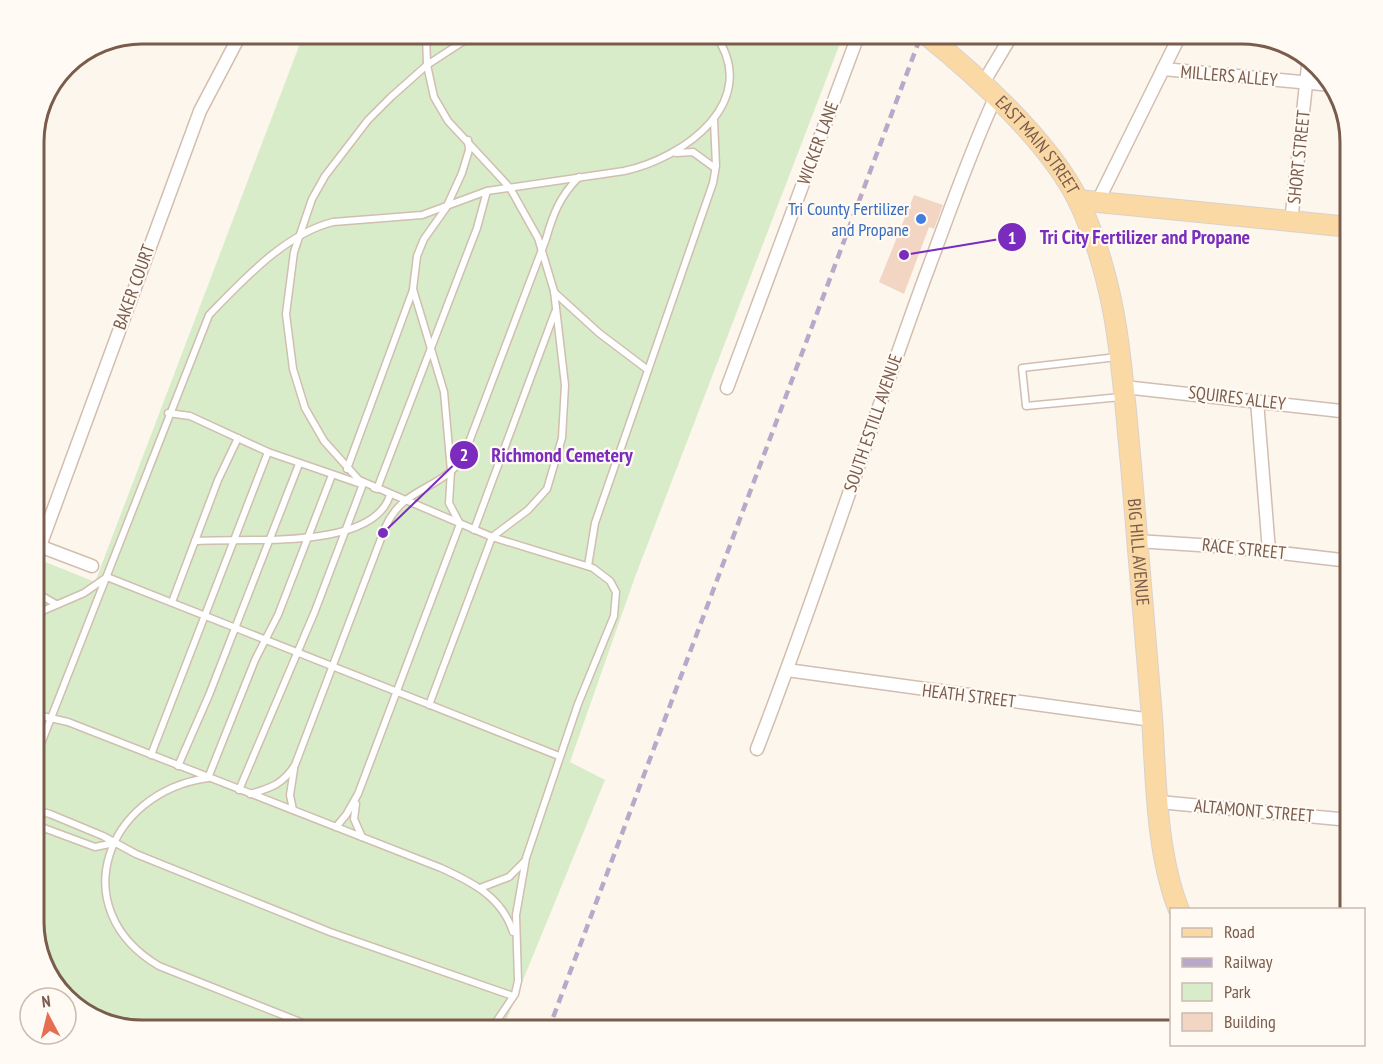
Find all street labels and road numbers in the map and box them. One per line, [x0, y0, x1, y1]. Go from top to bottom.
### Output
street label: MILLERS ALLEY [1180, 60, 1279, 91]
street label: EAST MAIN STREET [991, 90, 1085, 198]
street label: WICKER LANE [792, 98, 843, 188]
street label: SHORT STREET [1282, 109, 1315, 205]
street label: BAKER COURT [108, 241, 160, 333]
street label: SOUTH ESTILL AVENUE [838, 351, 907, 495]
street label: SQUIRES ALLEY [1187, 380, 1288, 415]
street label: BIG HILL AVENUE [1123, 498, 1155, 607]
street label: RACE STREET [1201, 533, 1287, 564]
street label: HEATH STREET [921, 678, 1017, 713]
street label: ALTAMONT STREET [1193, 794, 1315, 827]

